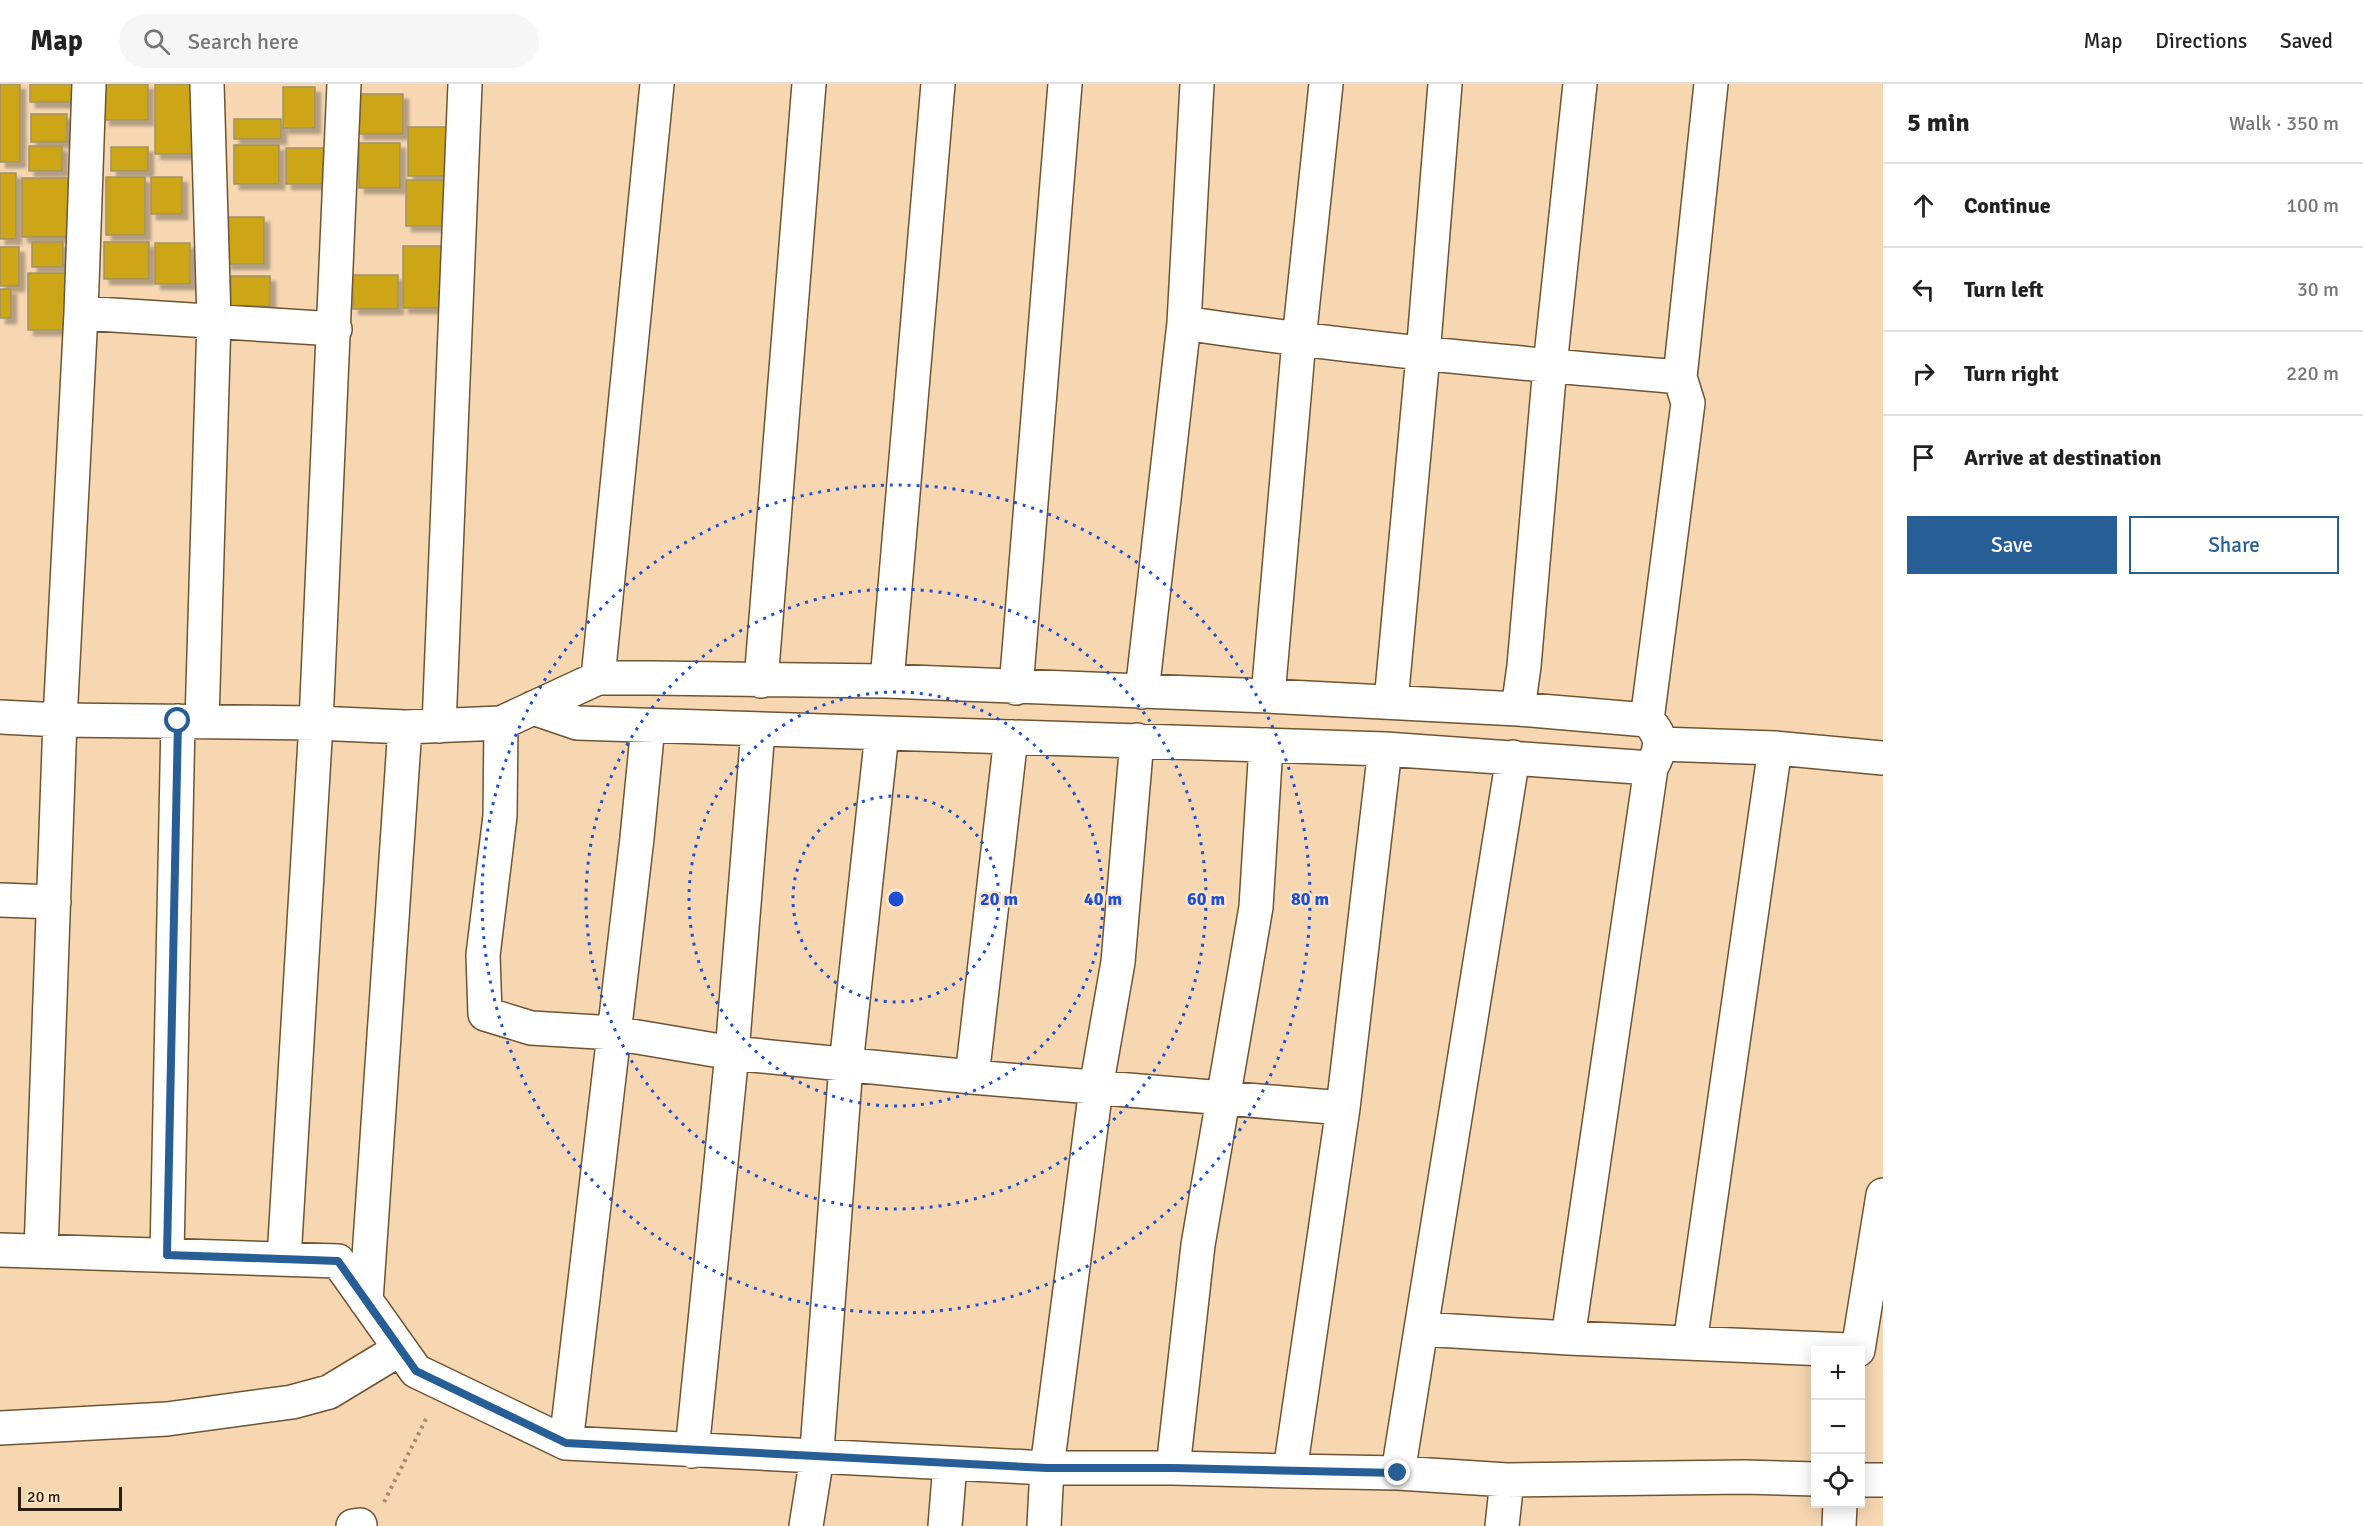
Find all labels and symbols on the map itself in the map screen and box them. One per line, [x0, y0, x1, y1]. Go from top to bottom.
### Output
route start [164, 707, 190, 733]
text: 20 m [980, 888, 1018, 910]
text: 40 m [1084, 888, 1122, 910]
text: 60 m [1187, 888, 1225, 910]
text: 80 m [1291, 888, 1329, 910]
centre of rings [886, 889, 906, 909]
route end [1384, 1459, 1410, 1485]
scale bar [18, 1484, 122, 1512]

